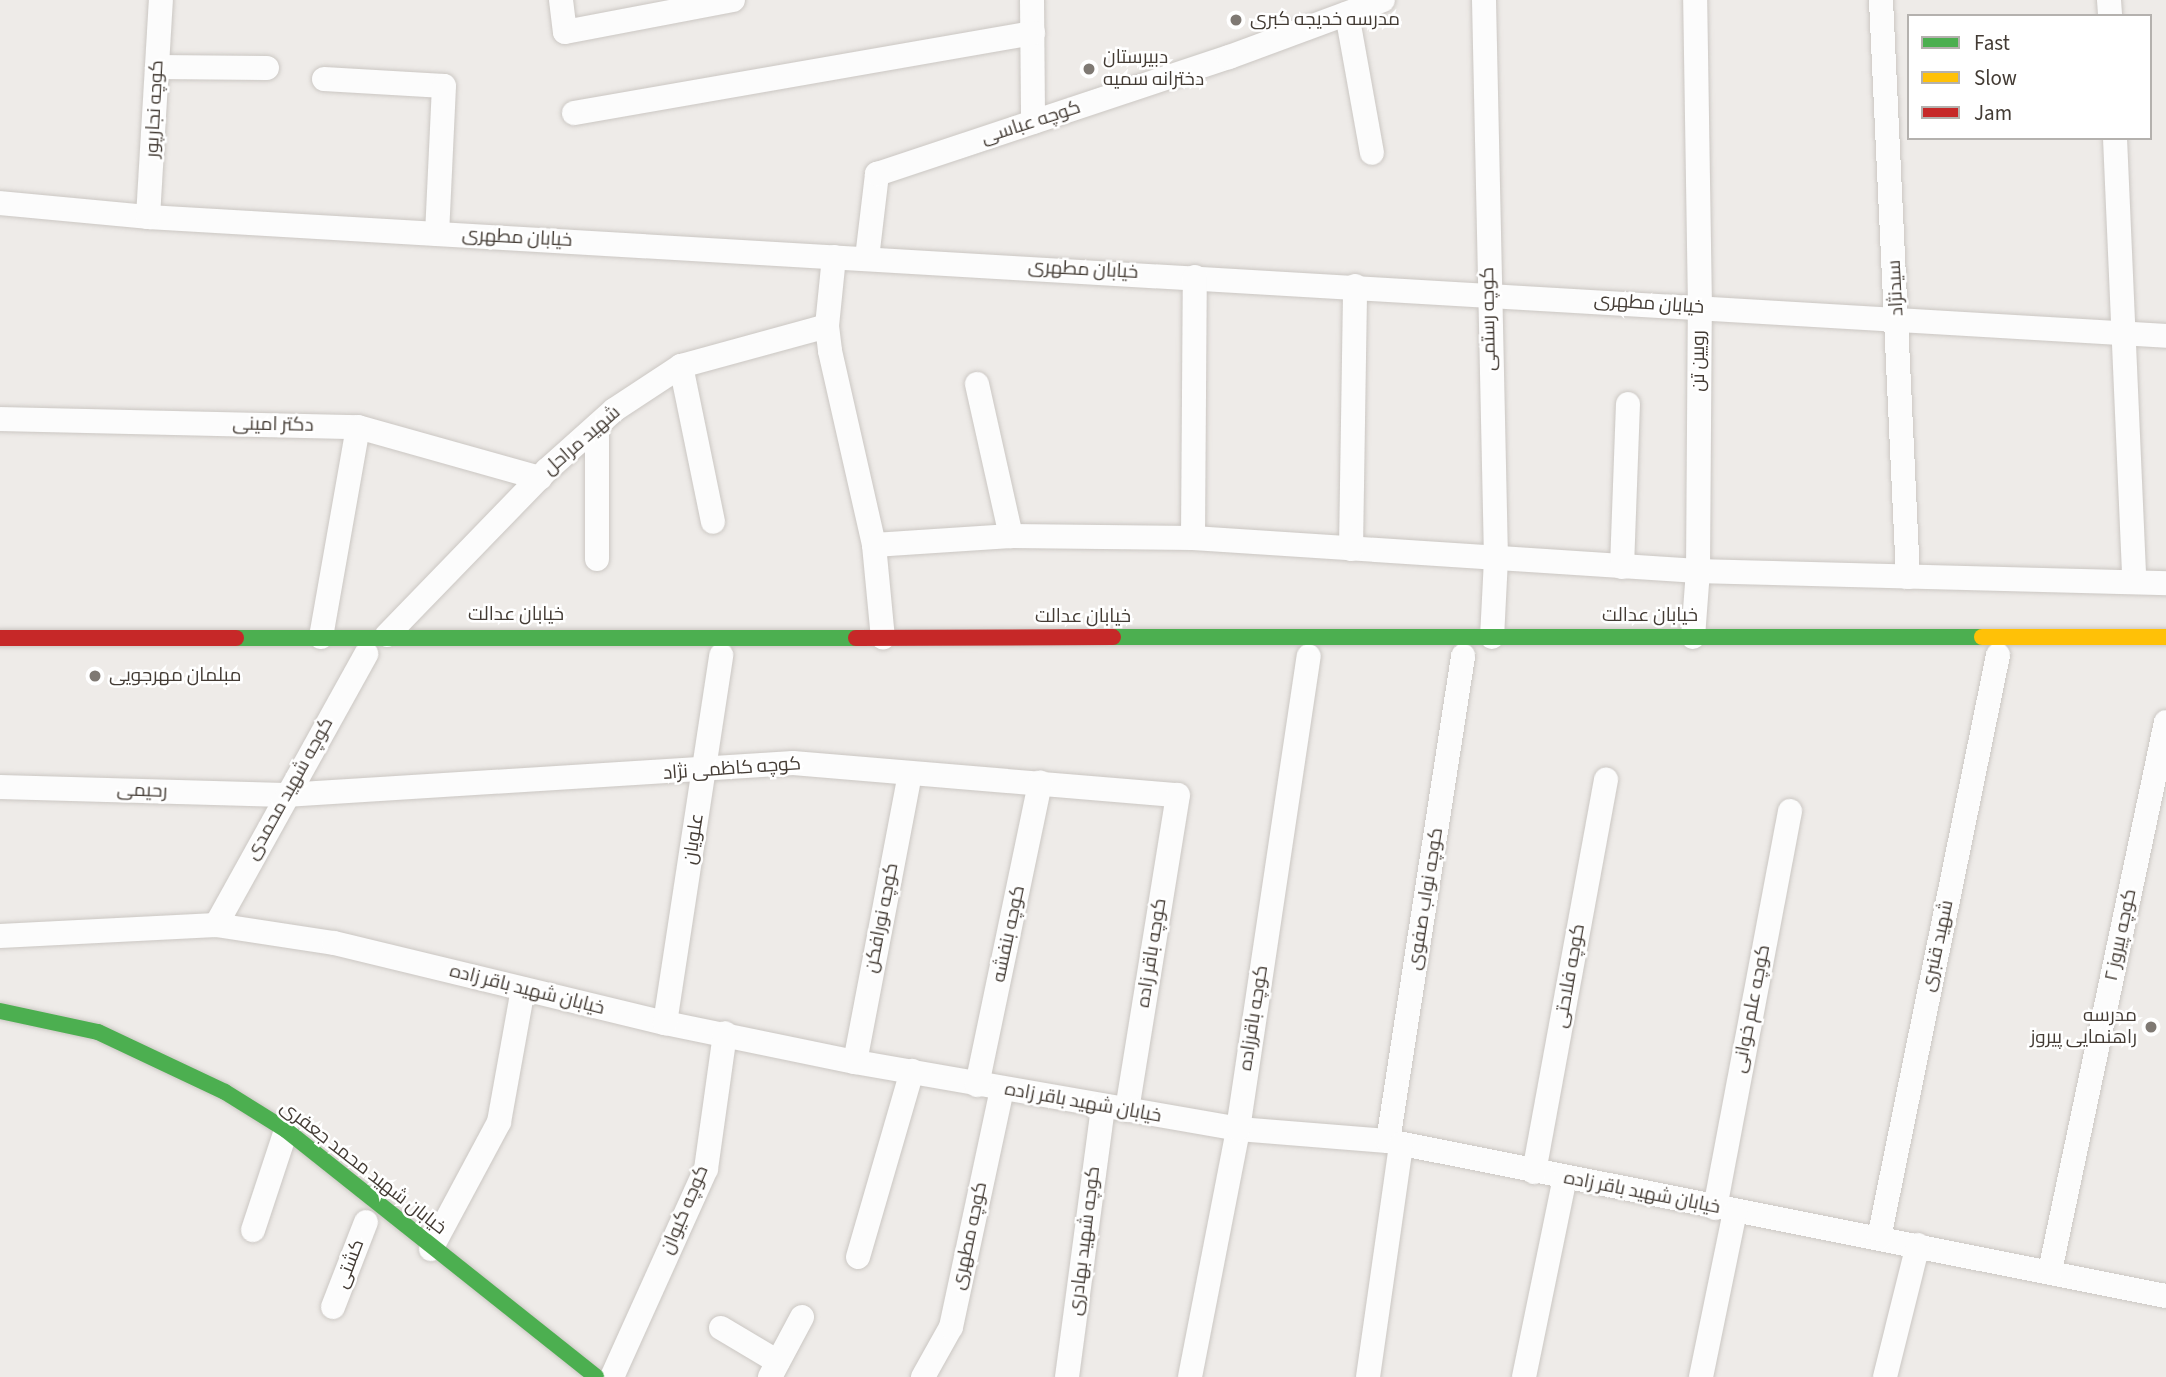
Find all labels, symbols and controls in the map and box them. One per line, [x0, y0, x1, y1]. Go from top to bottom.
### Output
place label: مدرسه خدیجه کبری [1250, 9, 1400, 31]
marker: مدرسه خدیجه کبری [1228, 12, 1244, 28]
legend [1907, 14, 2152, 140]
text: Fast [1974, 28, 2010, 58]
place label: دبیرستان دخترانه سمیه [1103, 47, 1204, 91]
street label: کوچه نجارپور [141, 60, 169, 158]
marker: دبیرستان دخترانه سمیه [1081, 61, 1097, 77]
text: Slow [1974, 63, 2017, 93]
street label: کوچه عباسی [978, 96, 1084, 150]
text: Jam [1974, 98, 2012, 128]
street label: خیابان مطهری [461, 224, 573, 252]
street label: خیابان مطهری [1027, 256, 1139, 284]
street label: سیدنژاد [1883, 259, 1909, 317]
street label: کوچه رستمی [1477, 267, 1501, 371]
street label: خیابان مطهری [1593, 289, 1705, 319]
street label: رویین تن [1688, 330, 1710, 392]
street label: شهید مراحل [539, 401, 625, 481]
street label: دکتر امینی [232, 413, 314, 437]
street label: خیابان عدالت [468, 604, 564, 626]
street label: خیابان عدالت [1602, 605, 1698, 627]
street label: خیابان عدالت [1035, 606, 1131, 628]
place label: مبلمان مهرجویی [109, 665, 241, 687]
marker: مبلمان مهرجویی [87, 668, 103, 684]
street label: کوچه شهید محمدی [241, 714, 339, 864]
street label: کوچه کاظمی نژاد [662, 753, 802, 785]
street label: رحیمی [116, 779, 168, 803]
street label: علویان [679, 812, 709, 866]
street label: کوچه نواب صفوی [1403, 826, 1449, 972]
street label: کوچه نورافکن [860, 861, 904, 975]
street label: کوچه بنفشه [988, 884, 1030, 984]
street label: کوچه پیروز ۲ [2100, 887, 2142, 983]
street label: کوچه باقر زاده [1132, 897, 1172, 1009]
street label: شهید قنبری [1917, 898, 1959, 994]
street label: کوچه فلاحتی [1550, 922, 1590, 1030]
street label: کوچه علم خوانی [1728, 943, 1776, 1075]
street label: خیابان شهید باقر زاده [447, 960, 607, 1020]
street label: کوچه باقرزاده [1234, 964, 1274, 1072]
place label: مدرسه راهنمایی پیروز [2030, 1005, 2137, 1049]
marker: مدرسه راهنمایی پیروز [2143, 1019, 2159, 1035]
street label: خیابان شهید باقر زاده [1003, 1078, 1163, 1128]
street label: خیابان شهید محمد جعفری [275, 1096, 451, 1240]
street label: کوچه کیوان [656, 1162, 714, 1258]
street label: کوچه شهید بهادری [1065, 1165, 1105, 1317]
street label: خیابان شهید باقر زاده [1562, 1167, 1722, 1219]
street label: کوچه مطهری [947, 1180, 993, 1292]
street label: کشتی [330, 1236, 370, 1292]

